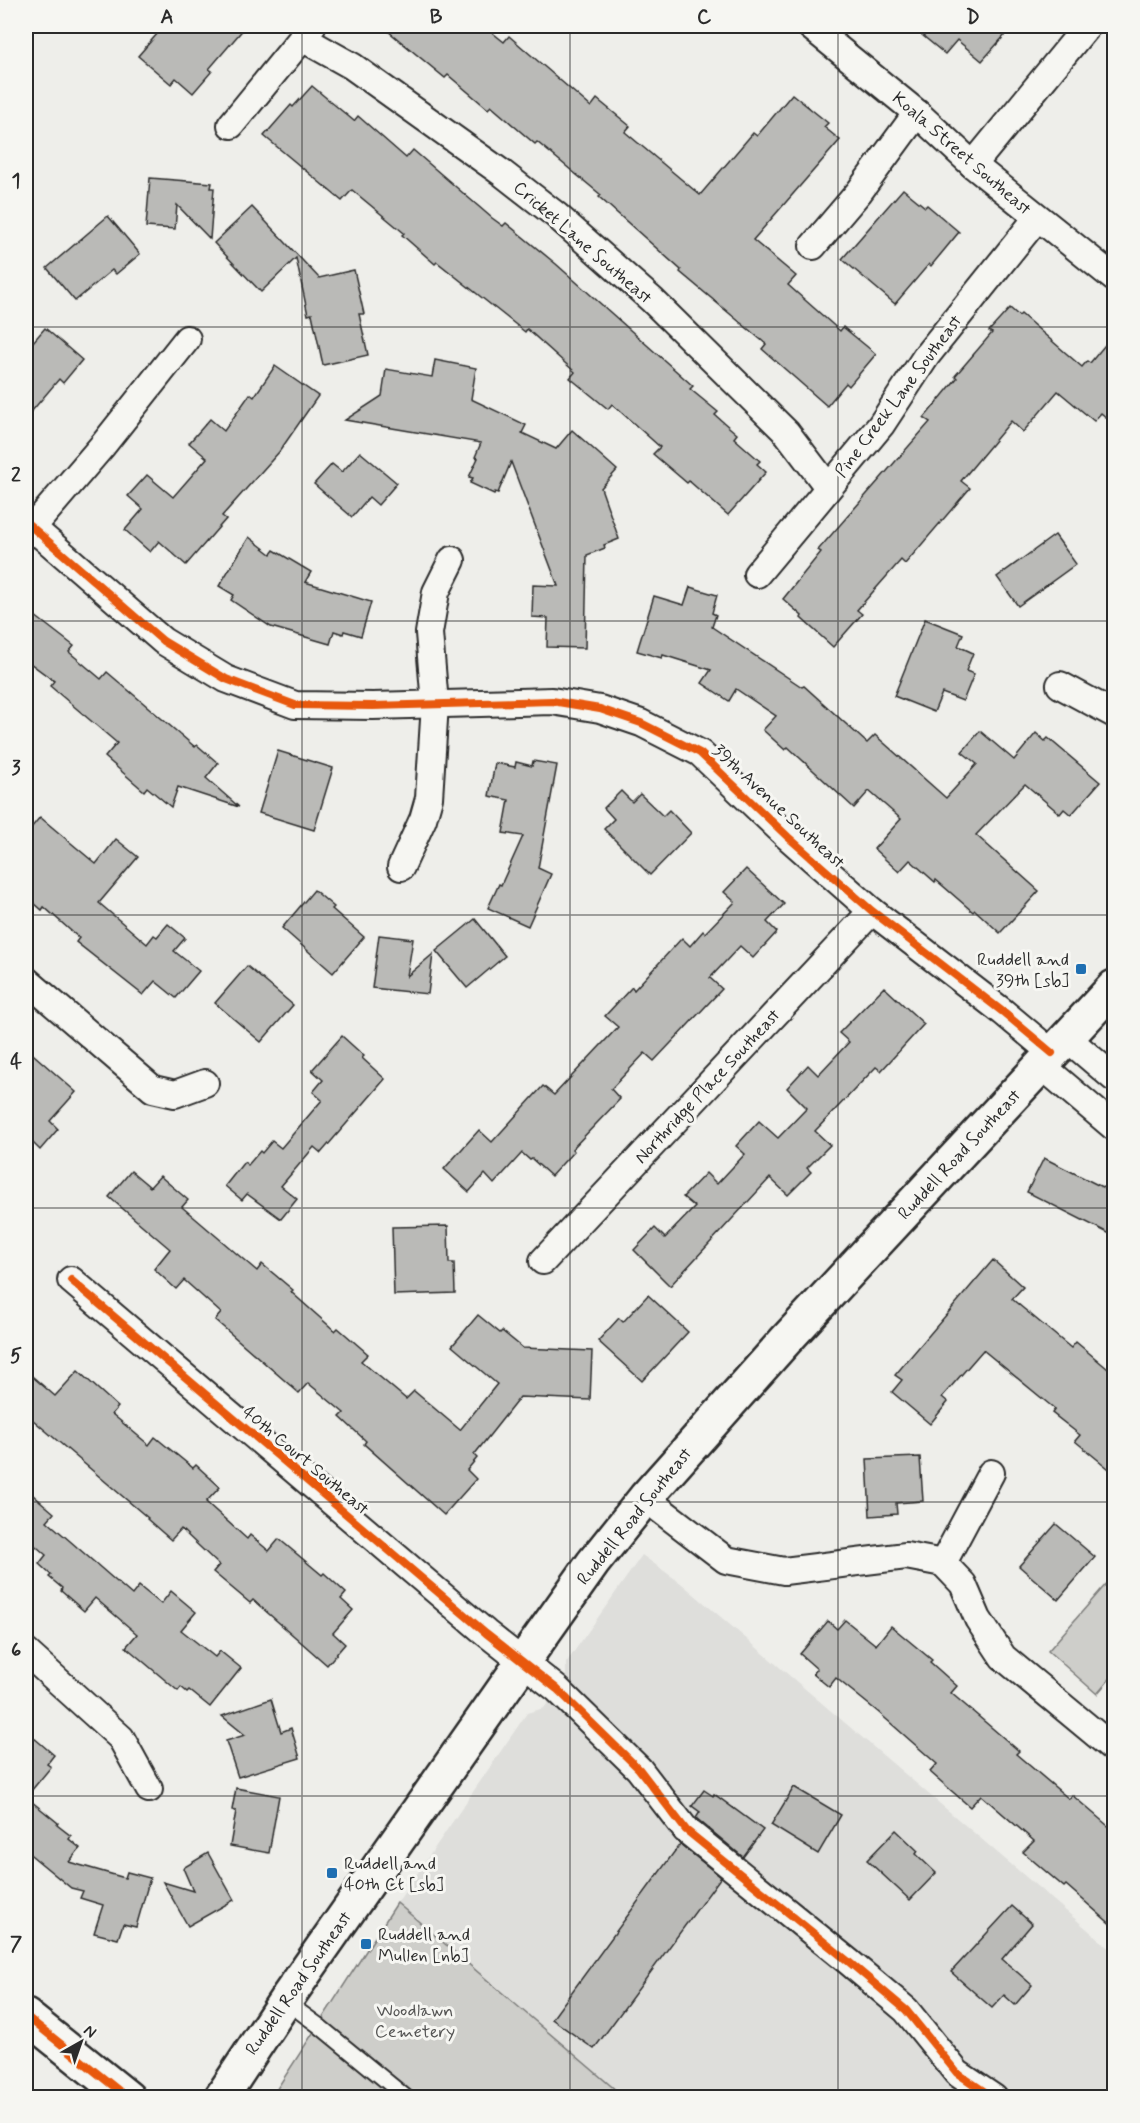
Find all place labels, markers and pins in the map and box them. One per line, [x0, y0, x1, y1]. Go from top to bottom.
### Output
place label: Ruddell and 39th [sb] [977, 948, 1069, 993]
marker: Ruddell and 39th [sb] [1074, 962, 1088, 976]
place label: Ruddell and 40th Ct [sb] [344, 1852, 444, 1897]
marker: Ruddell and 40th Ct [sb] [325, 1866, 339, 1880]
place label: Ruddell and Mullen [nb] [378, 1923, 470, 1968]
marker: Ruddell and Mullen [nb] [359, 1937, 373, 1951]

